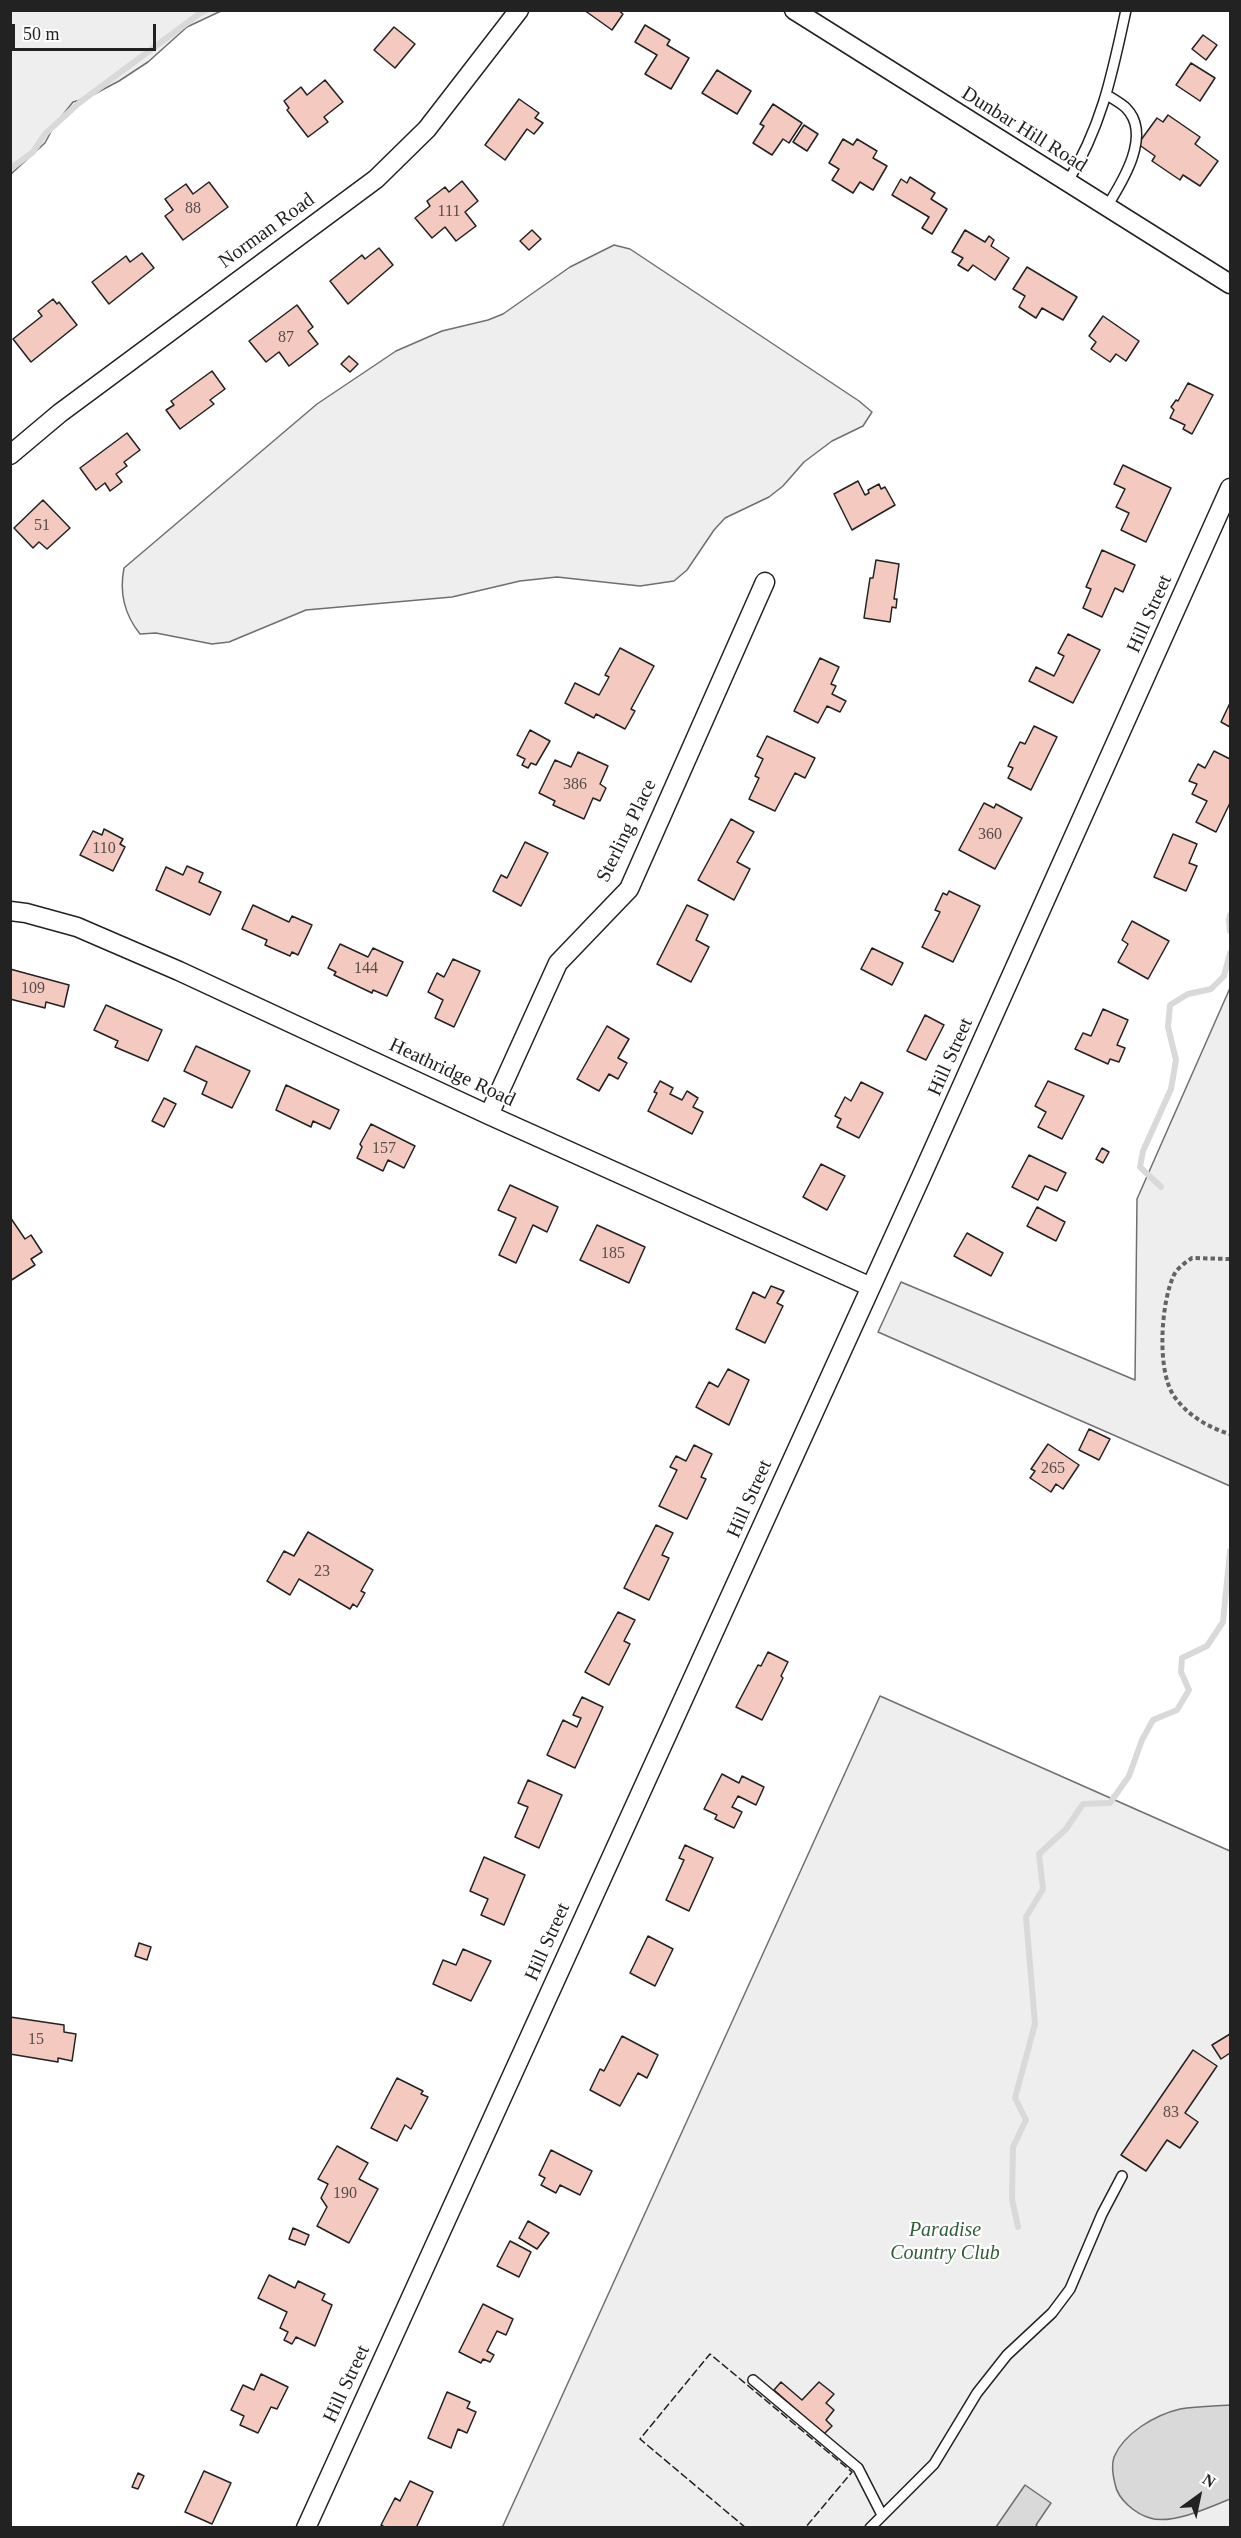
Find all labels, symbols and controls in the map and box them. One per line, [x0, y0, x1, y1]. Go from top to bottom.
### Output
scale bar [15, 12, 159, 50]
text: 50 m [23, 24, 60, 44]
street label: Dunbar Hill Road [957, 82, 1091, 178]
street label: Norman Road [214, 188, 320, 274]
house number: 88 [185, 199, 201, 219]
house number: 111 [438, 202, 460, 222]
house number: 87 [278, 328, 294, 348]
house number: 51 [34, 516, 50, 536]
street label: Hill Street [1122, 571, 1178, 657]
house number: 386 [563, 775, 587, 795]
street label: Sterling Place [592, 776, 662, 886]
house number: 360 [978, 825, 1002, 845]
house number: 110 [92, 839, 116, 859]
house number: 144 [354, 959, 378, 979]
house number: 109 [21, 979, 45, 999]
street label: Hill Street [923, 1014, 979, 1100]
street label: Heathridge Road [385, 1033, 519, 1113]
house number: 157 [372, 1139, 396, 1159]
house number: 185 [601, 1244, 625, 1264]
street label: Hill Street [722, 1456, 778, 1542]
house number: 265 [1041, 1459, 1065, 1479]
house number: 23 [314, 1562, 330, 1582]
street label: Hill Street [520, 1899, 576, 1985]
house number: 15 [28, 2030, 44, 2050]
house number: 83 [1163, 2103, 1179, 2123]
house number: 190 [333, 2184, 357, 2204]
park label: Paradise Country Club [890, 2219, 1000, 2266]
street label: Hill Street [319, 2341, 375, 2427]
north arrow [1169, 2466, 1229, 2526]
text: N [1200, 2470, 1219, 2491]

